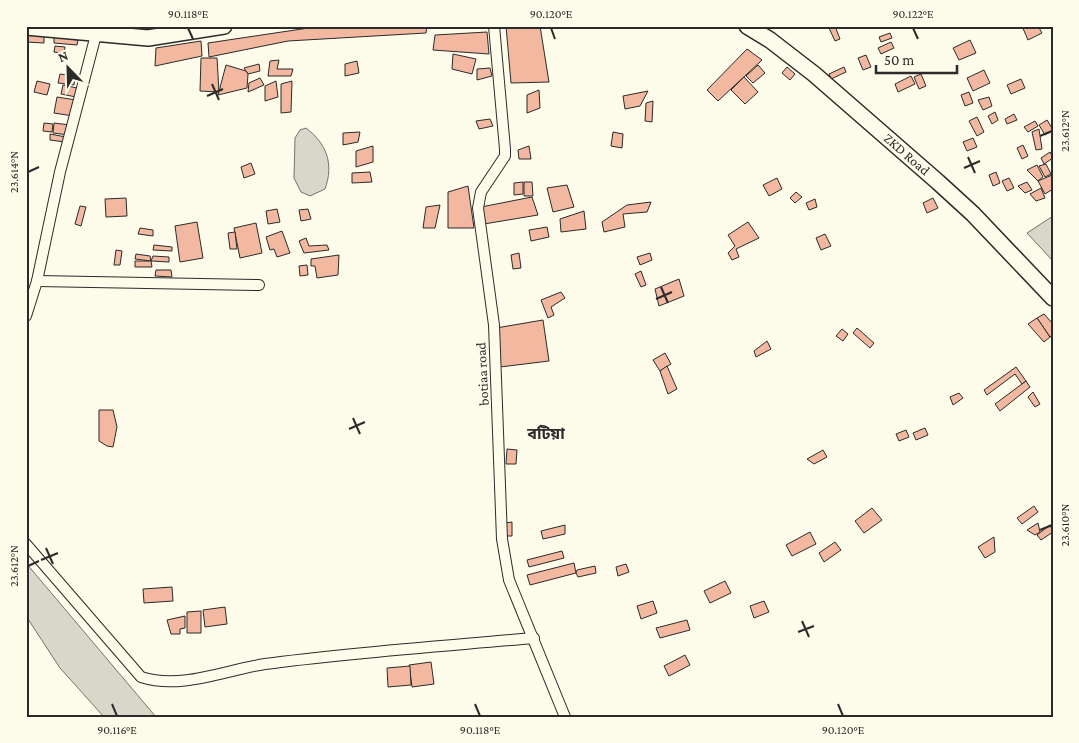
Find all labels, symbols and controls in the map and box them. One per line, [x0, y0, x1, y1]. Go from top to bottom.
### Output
text: 90.118°E [168, 7, 209, 21]
text: 90.120°E [530, 7, 573, 21]
text: 90.122°E [892, 7, 934, 21]
north arrow [42, 42, 92, 92]
scale bar [876, 42, 958, 74]
text: N [55, 47, 71, 65]
text: 50 m [884, 52, 914, 68]
text: 23.612°N [1058, 110, 1072, 152]
street label: ZKD Road [881, 130, 934, 179]
text: 23.614°N [7, 151, 21, 193]
street label: botiaa road [472, 341, 492, 406]
district label: বটিয়া [526, 424, 565, 442]
text: 23.610°N [1058, 503, 1072, 546]
text: 23.612°N [7, 545, 21, 587]
text: 90.116°E [97, 723, 137, 737]
text: 90.118°E [460, 723, 501, 737]
text: 90.120°E [822, 723, 865, 737]

